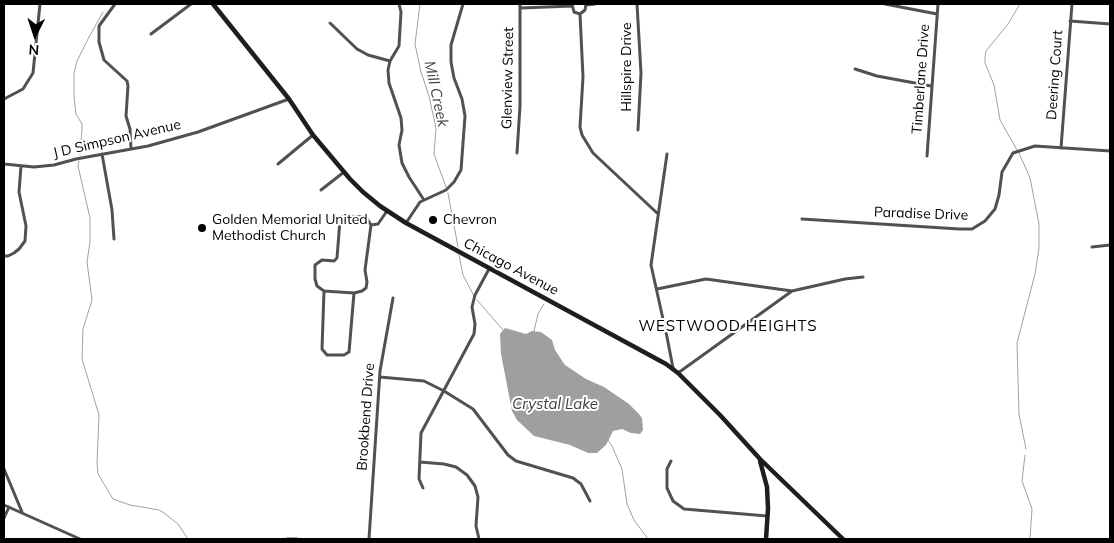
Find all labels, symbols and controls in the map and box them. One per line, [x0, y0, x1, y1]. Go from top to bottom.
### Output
north arrow [10, 10, 60, 60]
street label: Hillspire Drive [619, 22, 635, 112]
street label: Timberlane Drive [909, 23, 933, 135]
street label: Glenview Street [499, 27, 517, 129]
street label: Deering Court [1043, 30, 1067, 120]
text: N [28, 41, 40, 59]
water label: Mill Creek [420, 59, 452, 129]
street label: J D Simpson Avenue [51, 116, 183, 162]
street label: Paradise Drive [874, 204, 968, 224]
place label: Golden Memorial United Methodist Church [212, 212, 368, 244]
place label: Chevron [443, 212, 497, 228]
marker: Chevron [427, 214, 439, 226]
marker: Golden Memorial United Methodist Church [196, 222, 208, 234]
street label: Chicago Avenue [461, 235, 561, 299]
district label: WESTWOOD HEIGHTS [636, 317, 820, 335]
street label: Brookbend Drive [354, 363, 378, 471]
water label: Crystal Lake [512, 395, 598, 413]

